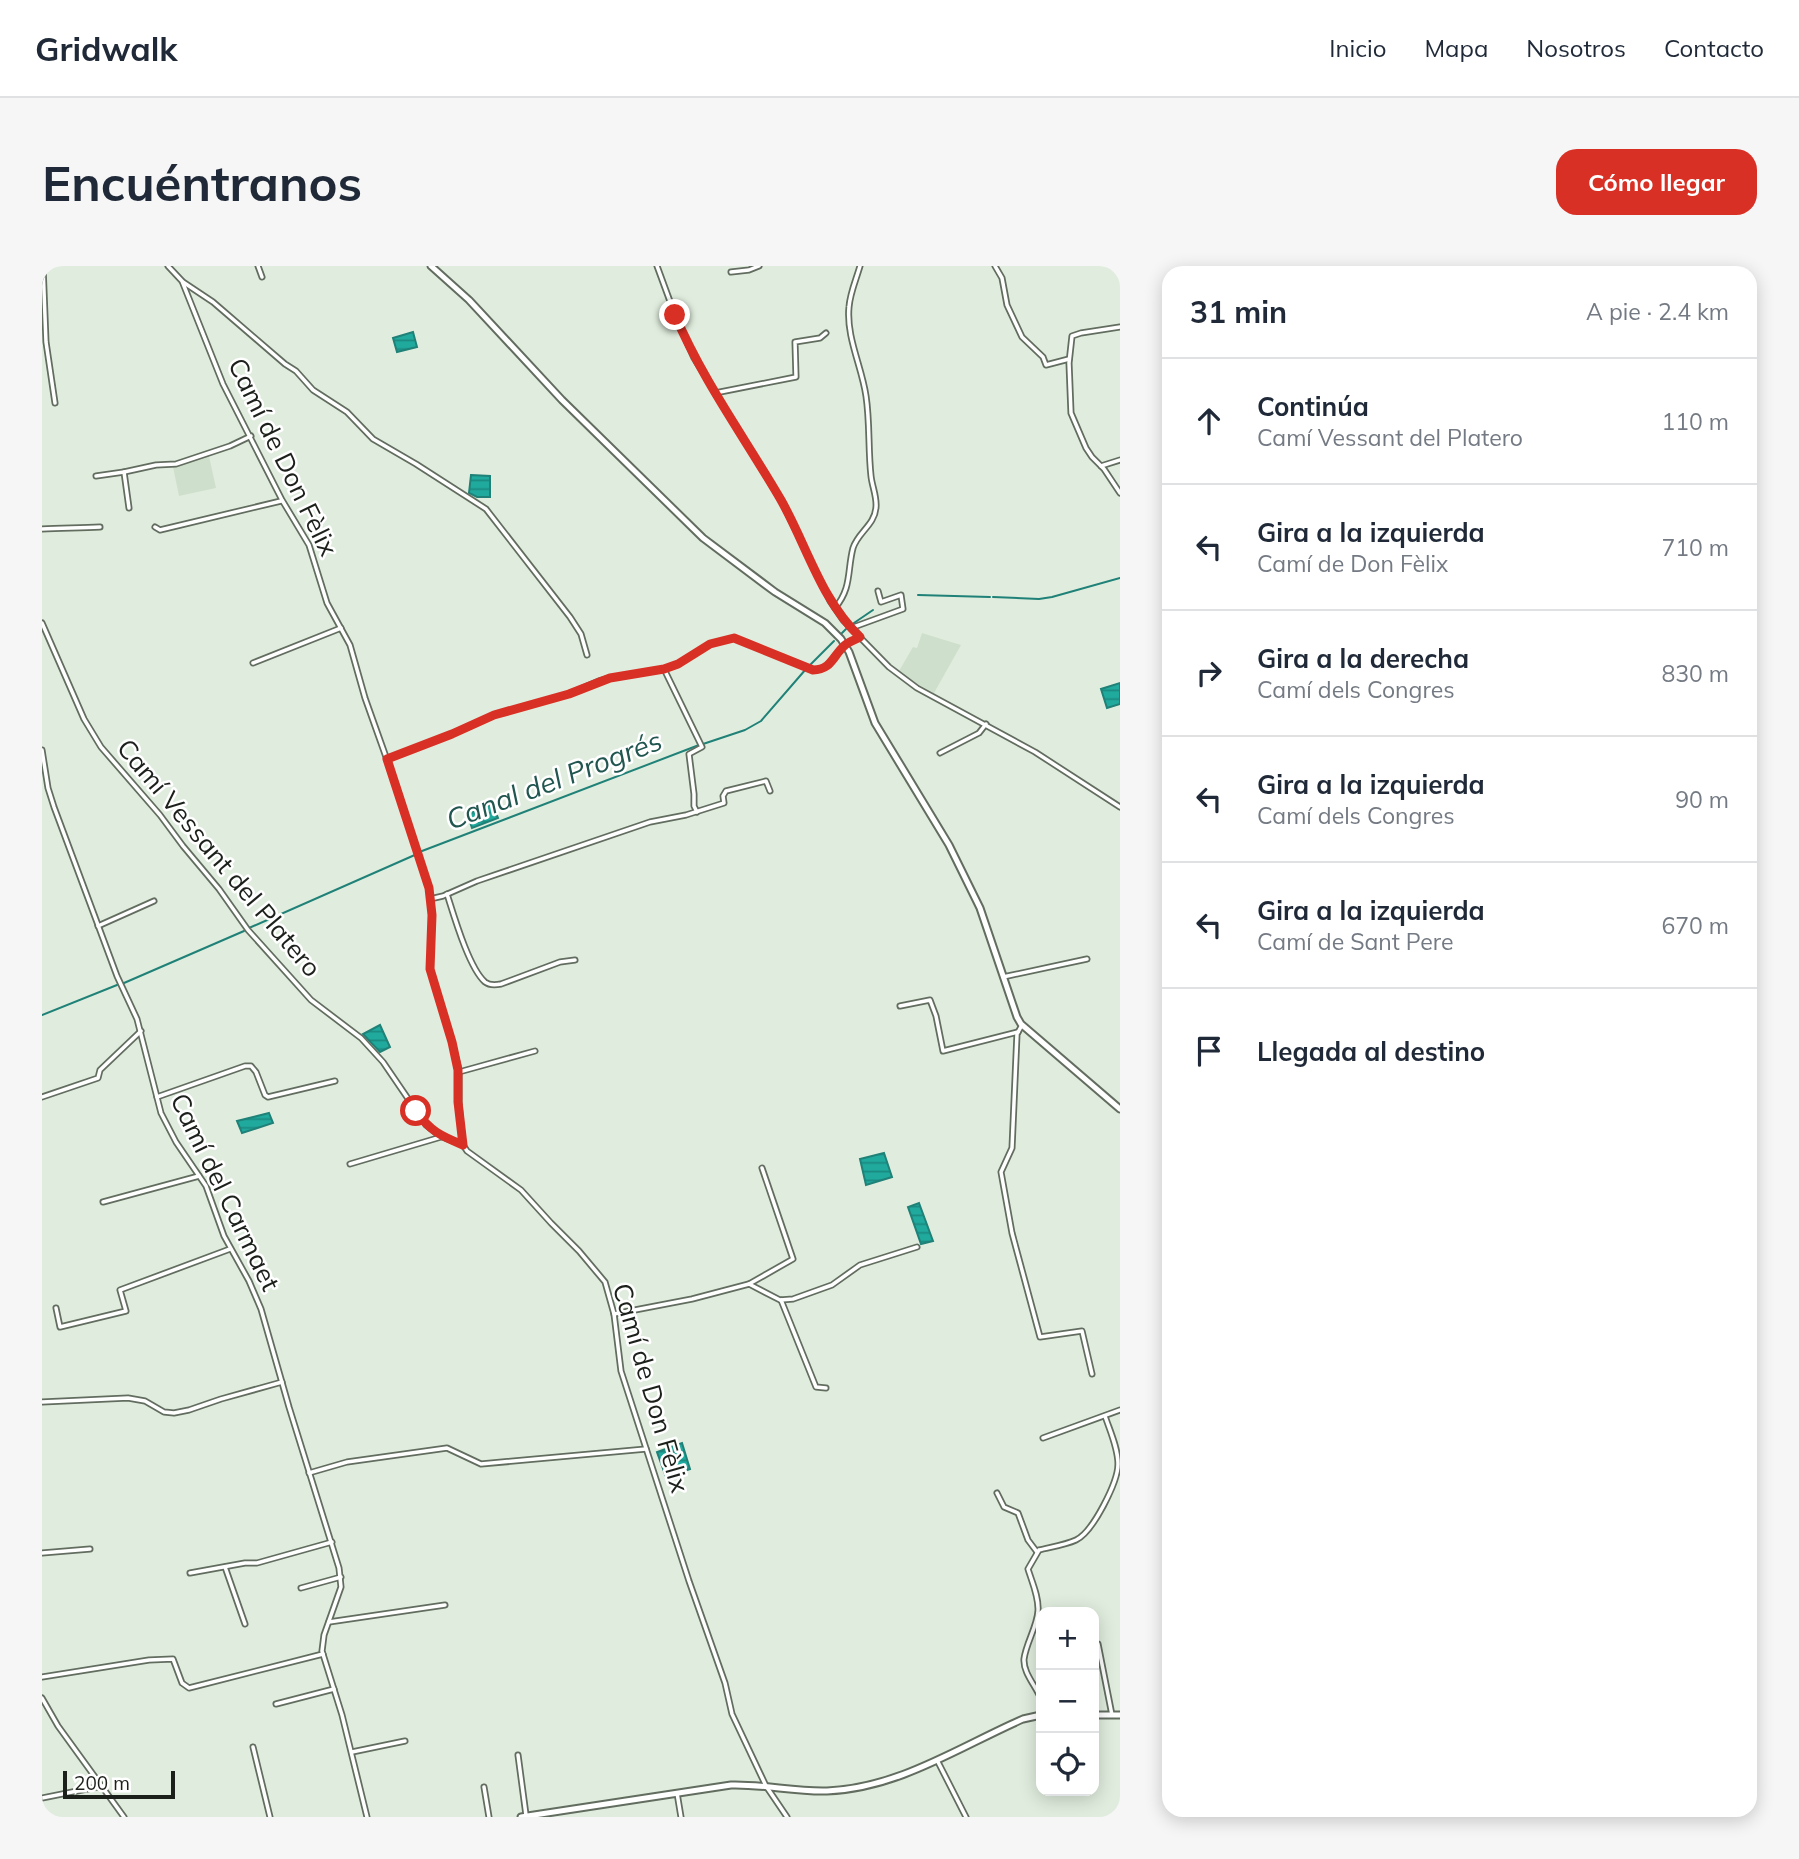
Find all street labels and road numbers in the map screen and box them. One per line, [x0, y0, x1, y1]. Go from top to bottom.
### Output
street label: Camí de Don Fèlix [221, 352, 346, 561]
street label: Camí Vessant del Platero [110, 732, 329, 983]
street label: Camí del Carmaet [163, 1088, 288, 1296]
street label: Camí de Don Fèlix [606, 1279, 697, 1496]

